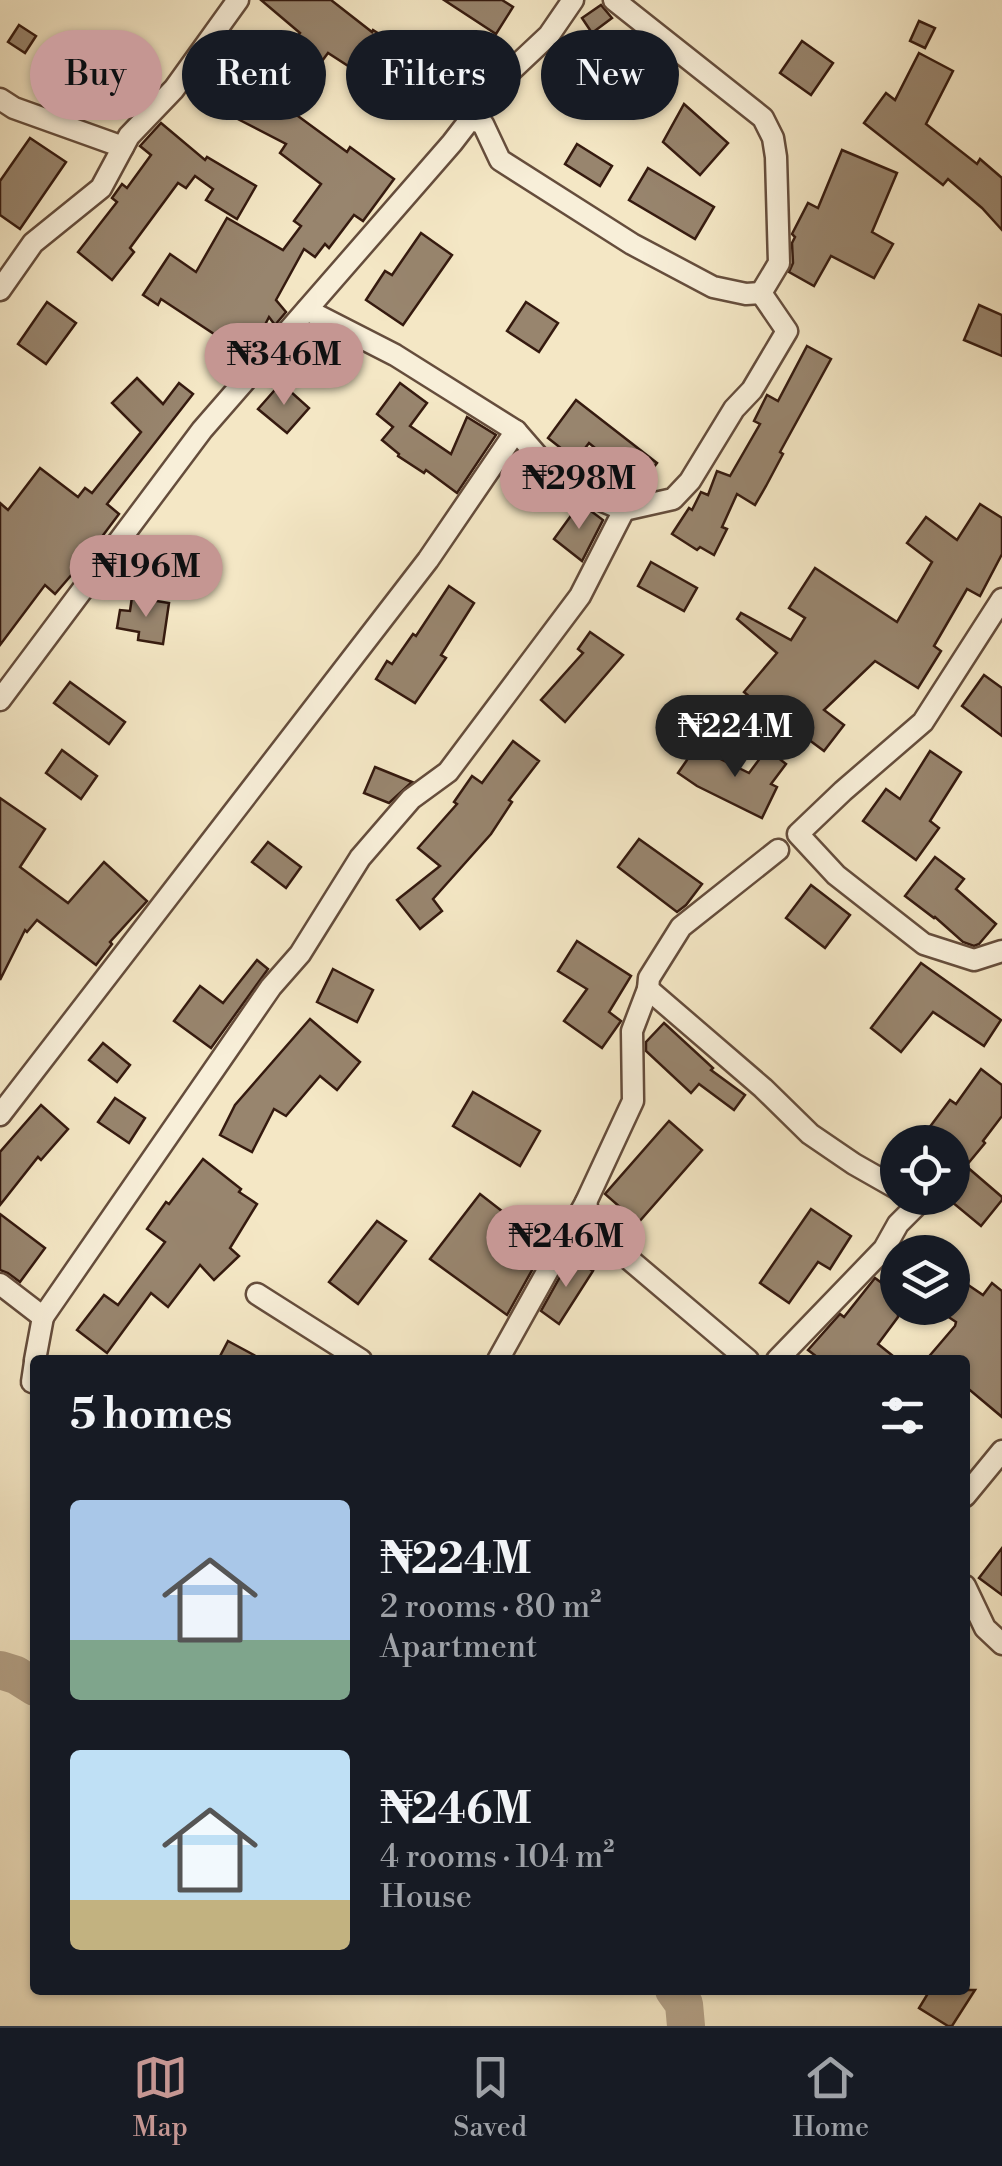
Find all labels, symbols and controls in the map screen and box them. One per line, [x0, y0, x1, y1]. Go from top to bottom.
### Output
chip: Buy [30, 30, 162, 120]
chip: Rent [182, 30, 326, 120]
chip: Filters [346, 30, 521, 120]
chip: New [541, 30, 679, 120]
pin: ₦346M [214, 323, 354, 408]
text: ₦346M [227, 335, 341, 375]
pin: ₦298M [509, 447, 649, 532]
text: ₦298M [522, 459, 636, 499]
pin: ₦196M [76, 535, 216, 620]
text: ₦196M [92, 547, 200, 587]
pin: ₦224M [665, 695, 805, 780]
text: ₦224M [677, 707, 793, 747]
map controls [880, 1125, 970, 1325]
button: locate [880, 1125, 970, 1215]
pin: ₦246M [496, 1205, 636, 1290]
text: ₦246M [508, 1217, 624, 1257]
button: layers [880, 1235, 970, 1325]
icon: filters [875, 1388, 930, 1443]
text: 5 homes [70, 1389, 232, 1442]
text: ₦224M [380, 1534, 531, 1587]
icon: home [150, 1540, 270, 1660]
text: 2 rooms · 80 m² [380, 1587, 601, 1627]
text: Apartment [380, 1627, 537, 1667]
text: ₦246M [380, 1784, 531, 1837]
icon: home [150, 1790, 270, 1910]
text: 4 rooms · 104 m² [380, 1837, 614, 1877]
text: House [380, 1877, 472, 1917]
tab: Map [133, 2050, 188, 2145]
tab: Saved [453, 2050, 527, 2145]
tab: Home [792, 2050, 869, 2145]

